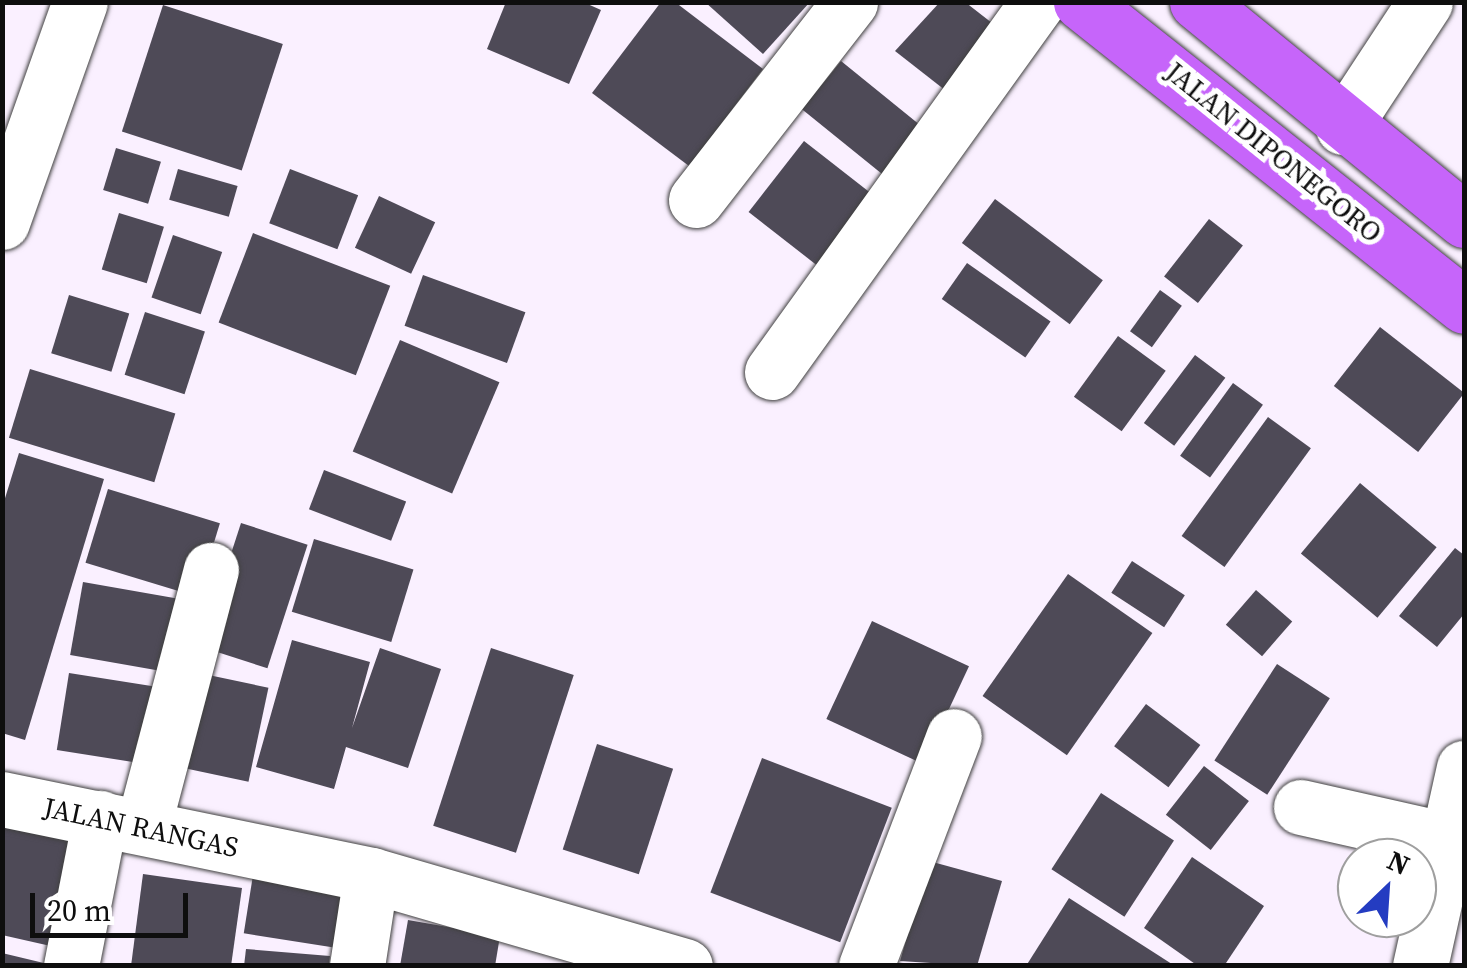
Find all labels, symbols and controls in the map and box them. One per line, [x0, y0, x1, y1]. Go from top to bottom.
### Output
street label: JALAN DIPONEGORO [1159, 55, 1389, 249]
street label: JALAN RANGAS [41, 790, 241, 864]
north arrow [1337, 838, 1437, 938]
text: N [1382, 841, 1416, 884]
scale bar [35, 873, 192, 935]
text: 20 m [47, 890, 111, 931]

